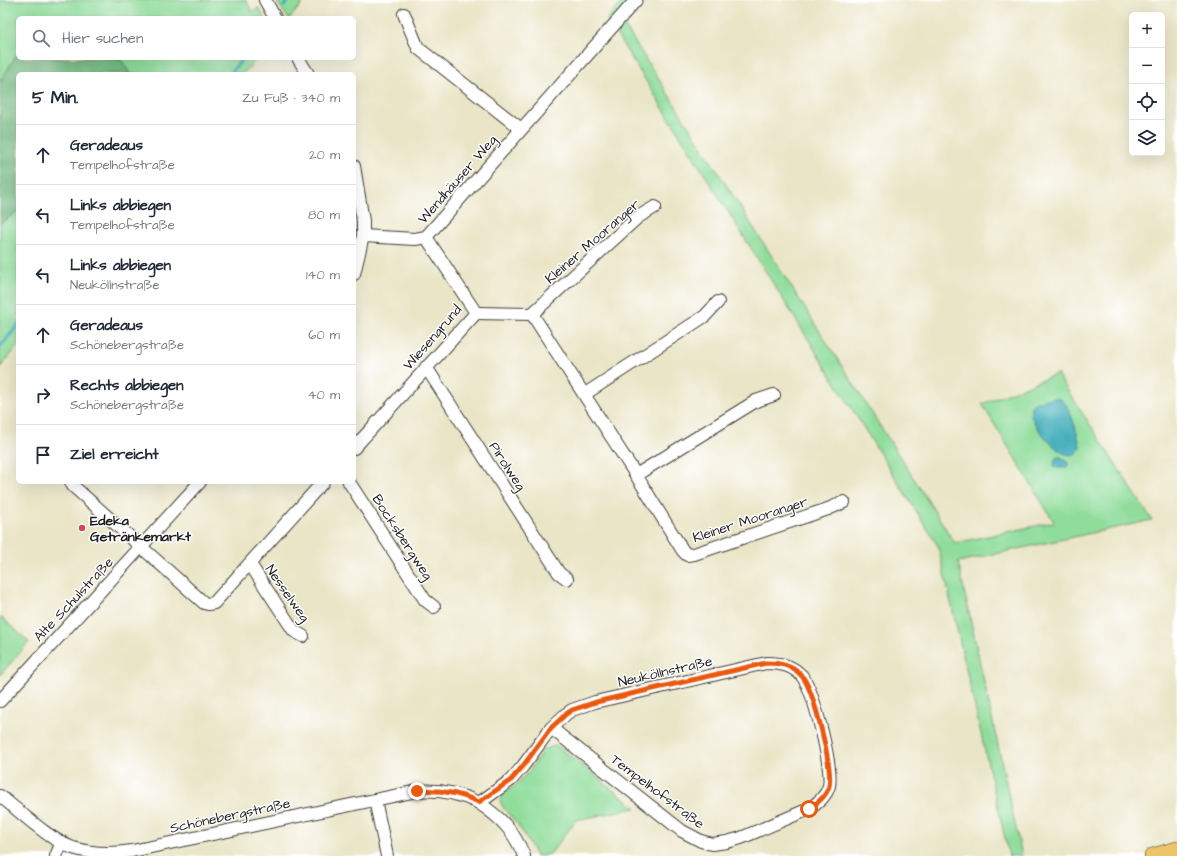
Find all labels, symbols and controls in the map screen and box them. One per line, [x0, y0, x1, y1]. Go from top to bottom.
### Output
map controls [1129, 12, 1165, 156]
button: + [1129, 12, 1165, 48]
search box [16, 16, 356, 60]
icon: search [30, 27, 52, 49]
text: Hier suchen [62, 28, 143, 49]
button: − [1129, 48, 1165, 84]
button: locate [1129, 84, 1165, 120]
text: 5 Min. [32, 86, 78, 110]
text: Zu Fuß · 340 m [242, 89, 340, 107]
button: layers [1129, 120, 1165, 156]
street label: Wendhäuser Weg [413, 131, 502, 228]
text: Geradeaus [70, 135, 143, 156]
icon: ahead [32, 144, 54, 166]
text: 20 m [309, 146, 340, 164]
text: Tempelhofstraße [70, 156, 175, 174]
text: Links abbiegen [70, 195, 171, 216]
street label: Kleiner Mooranger [541, 195, 645, 289]
icon: left [32, 204, 54, 226]
text: 80 m [308, 206, 340, 224]
text: Tempelhofstraße [70, 216, 175, 234]
text: Links abbiegen [70, 255, 171, 276]
icon: left [32, 264, 54, 286]
text: 140 m [306, 266, 340, 284]
text: Neuköllnstraße [70, 276, 160, 294]
street label: Wiesengrund [399, 301, 467, 375]
text: Geradeaus [70, 315, 143, 336]
icon: ahead [32, 324, 54, 346]
text: 60 m [308, 326, 340, 344]
text: Schönebergstraße [70, 336, 184, 354]
text: Rechts abbiegen [70, 375, 184, 396]
icon: right [32, 384, 54, 406]
text: 40 m [308, 386, 340, 404]
text: Schönebergstraße [70, 396, 184, 414]
street label: Pirolweg [484, 438, 531, 495]
icon: arrive [32, 444, 54, 466]
text: Ziel erreicht [70, 444, 159, 465]
street label: Bocksbergweg [367, 491, 437, 584]
street label: Kleiner Mooranger [690, 492, 811, 548]
place label: Edeka Getränkemarkt [90, 511, 191, 547]
marker: Edeka Getränkemarkt [77, 523, 87, 533]
street label: Alte Schulstraße [29, 553, 119, 646]
street label: Nesselweg [260, 561, 314, 626]
street label: Neuköllnstraße [616, 651, 715, 693]
street label: Tempelhofstraße [606, 750, 709, 834]
route end [408, 782, 426, 800]
street label: Schönebergstraße [168, 793, 293, 839]
route start [800, 800, 818, 818]

